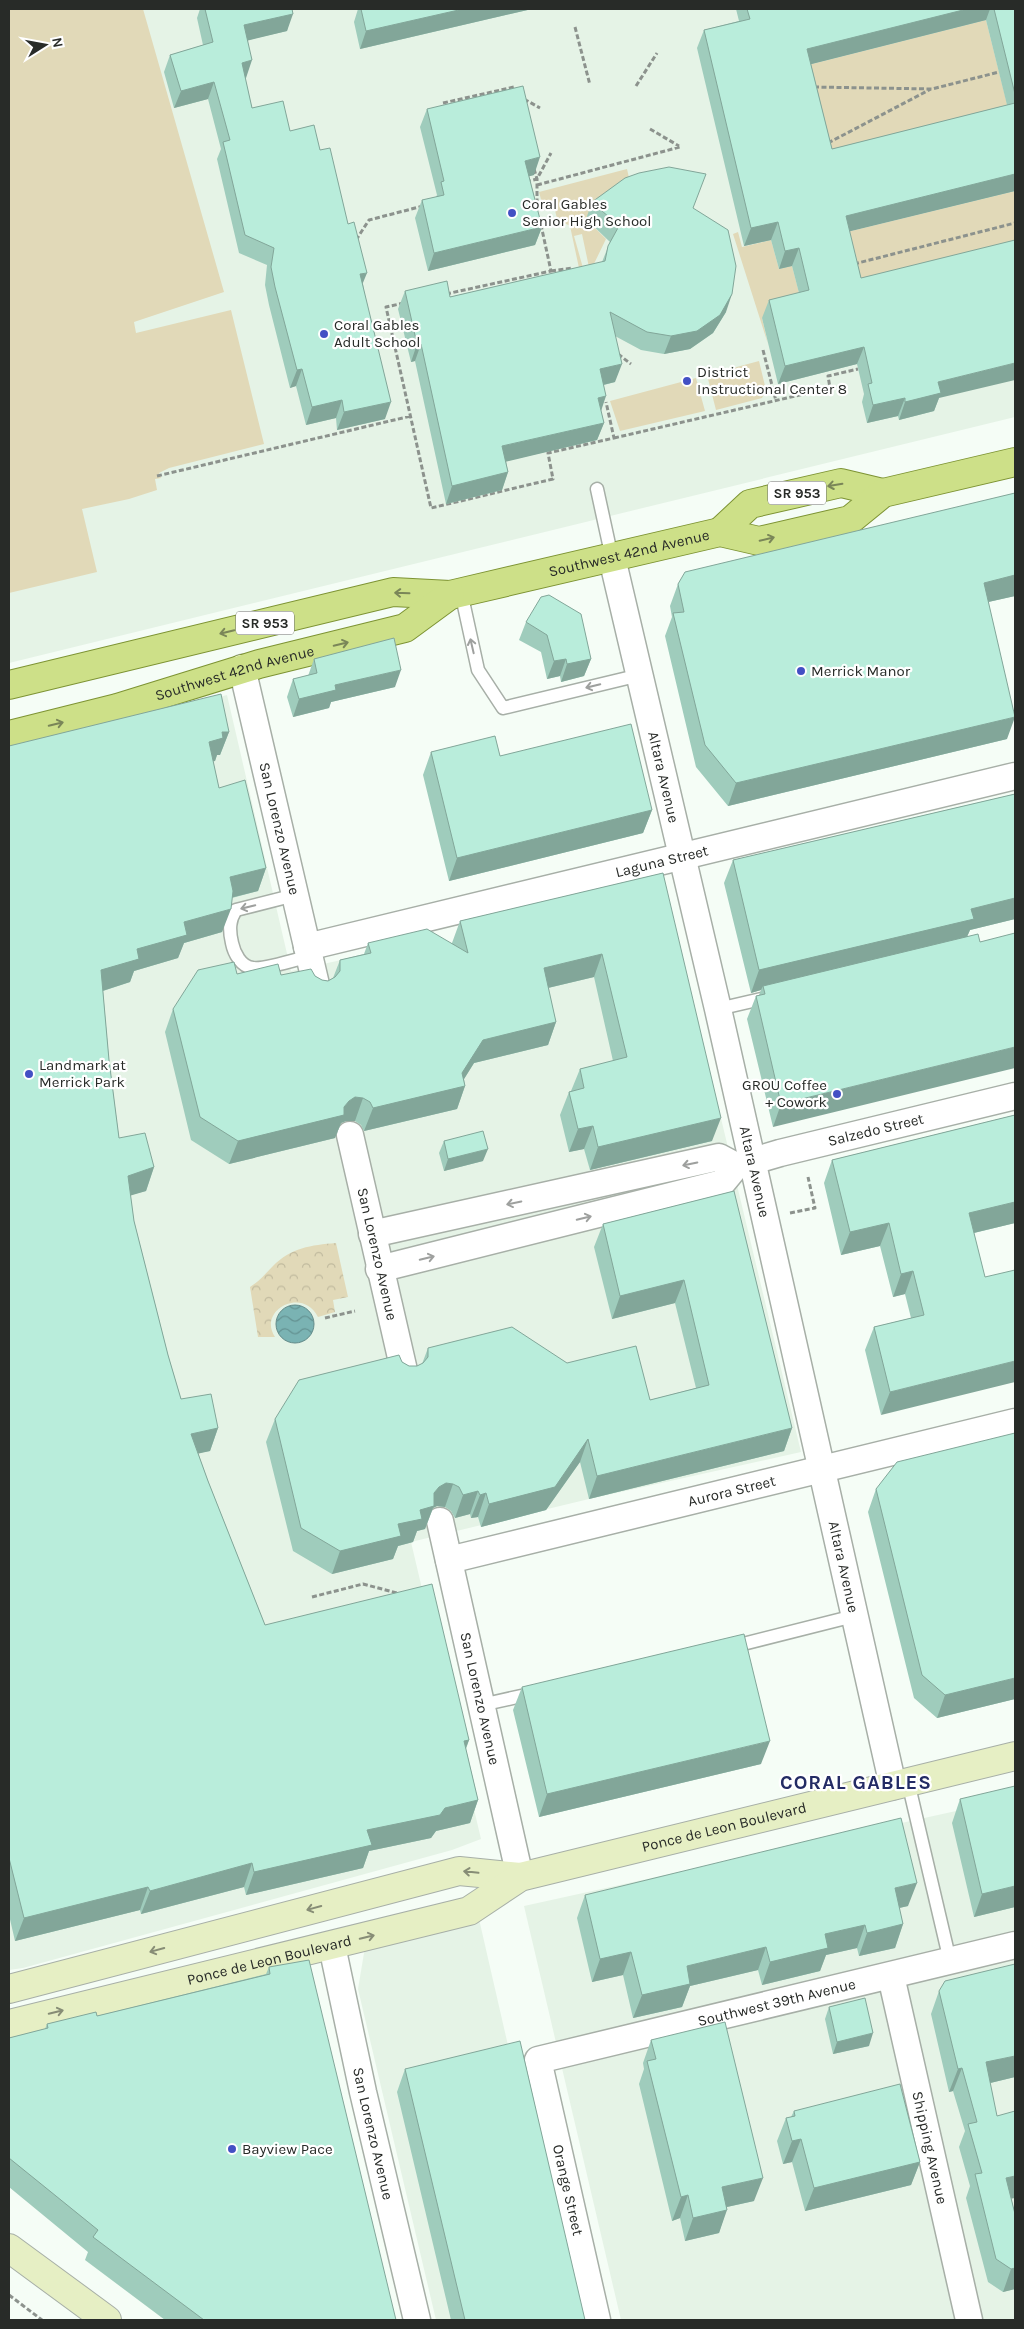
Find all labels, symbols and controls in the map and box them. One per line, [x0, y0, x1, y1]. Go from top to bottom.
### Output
north arrow [20, 20, 70, 70]
text: N [48, 36, 67, 49]
place label: Coral Gables Senior High School [522, 195, 652, 230]
marker: Coral Gables Senior High School [506, 207, 518, 219]
place label: Coral Gables Adult School [334, 316, 420, 351]
marker: Coral Gables Adult School [318, 328, 330, 340]
place label: District Instructional Center 8 [697, 363, 847, 398]
marker: District Instructional Center 8 [681, 375, 693, 387]
one-way arrow [828, 480, 844, 490]
road number: SR 953 [768, 482, 826, 504]
street label: Southwest 42nd Avenue [547, 526, 711, 581]
one-way arrow [759, 534, 775, 543]
one-way arrow [394, 588, 410, 597]
road number: SR 953 [236, 612, 294, 634]
one-way arrow [219, 628, 235, 637]
one-way arrow [332, 639, 348, 648]
one-way arrow [467, 639, 476, 655]
street label: Southwest 42nd Avenue [153, 642, 316, 705]
place label: Merrick Manor [811, 662, 911, 680]
marker: Merrick Manor [795, 665, 807, 677]
one-way arrow [585, 682, 601, 691]
one-way arrow [48, 719, 64, 728]
street label: Altara Avenue [644, 730, 683, 825]
street label: San Lorenzo Avenue [255, 761, 304, 897]
street label: Laguna Street [614, 841, 710, 881]
one-way arrow [240, 903, 256, 912]
place label: Landmark at Merrick Park [39, 1056, 126, 1091]
marker: Landmark at Merrick Park [23, 1068, 35, 1080]
place label: GROU Coffee + Cowork [742, 1076, 827, 1111]
marker: GROU Coffee + Cowork [831, 1088, 843, 1100]
street label: Salzedo Street [826, 1109, 926, 1150]
street label: Altara Avenue [736, 1124, 774, 1219]
one-way arrow [682, 1160, 698, 1169]
street label: San Lorenzo Avenue [353, 1186, 401, 1322]
one-way arrow [507, 1198, 523, 1208]
one-way arrow [576, 1213, 592, 1223]
one-way arrow [418, 1253, 434, 1262]
street label: Aurora Street [686, 1472, 778, 1510]
street label: Altara Avenue [825, 1519, 863, 1614]
street label: San Lorenzo Avenue [456, 1630, 504, 1767]
district label: CORAL GABLES [780, 1771, 932, 1794]
street label: Ponce de Leon Boulevard [640, 1798, 808, 1856]
one-way arrow [464, 1867, 480, 1877]
one-way arrow [306, 1904, 322, 1913]
street label: Ponce de Leon Boulevard [185, 1931, 353, 1989]
one-way arrow [359, 1932, 375, 1941]
one-way arrow [149, 1946, 165, 1955]
street label: Southwest 39th Avenue [696, 1975, 857, 2030]
one-way arrow [48, 2007, 64, 2016]
street label: San Lorenzo Avenue [349, 2066, 397, 2202]
street label: Shipping Avenue [908, 2089, 951, 2206]
place label: Bayview Pace [242, 2140, 333, 2158]
marker: Bayview Pace [226, 2143, 238, 2155]
street label: Orange Street [549, 2143, 587, 2238]

